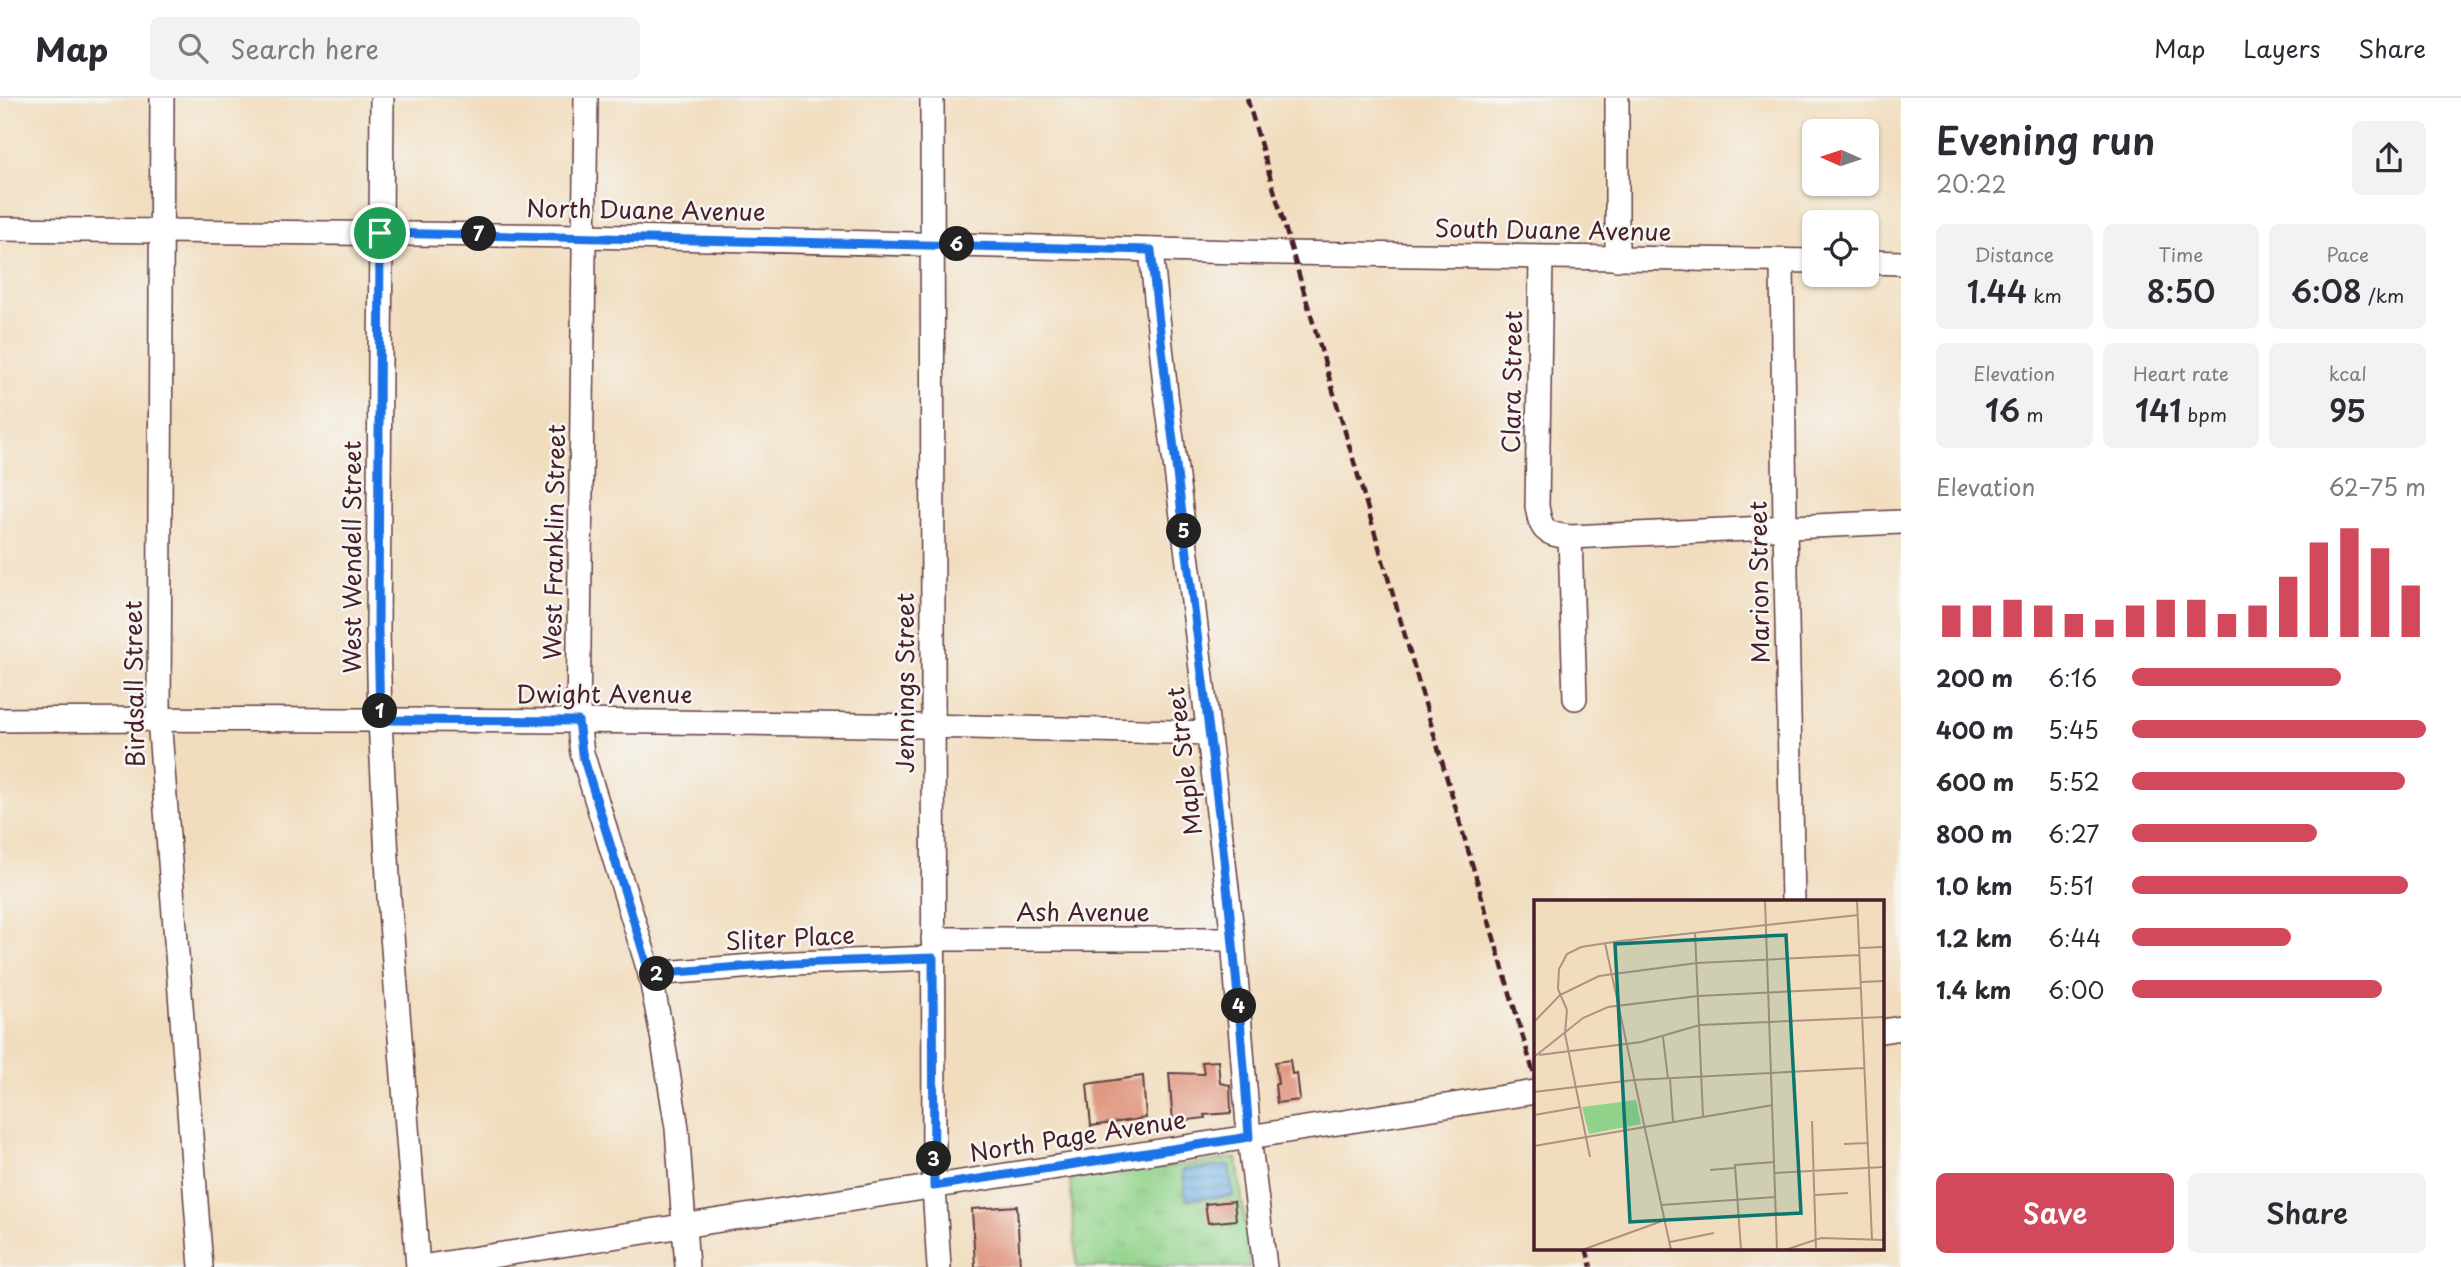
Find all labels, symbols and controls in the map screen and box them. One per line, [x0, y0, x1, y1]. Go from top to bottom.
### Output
search box [150, 17, 640, 80]
text: Map [35, 23, 108, 73]
icon: search [174, 29, 212, 67]
text: Search here [230, 29, 379, 68]
text: Map [2154, 30, 2205, 66]
text: Layers [2243, 30, 2320, 66]
text: Share [2358, 30, 2426, 66]
text: Evening run [1936, 111, 2155, 168]
north arrow [1802, 119, 1880, 196]
map controls [1802, 119, 1879, 287]
button: share [2352, 121, 2426, 195]
text: 20:22 [1936, 166, 2006, 201]
street label: North Duane Avenue [526, 189, 766, 229]
pin [350, 203, 410, 263]
street label: South Duane Avenue [1434, 209, 1672, 249]
button: locate [1802, 210, 1879, 287]
icon: arrive [361, 214, 399, 252]
pin: 7 [462, 216, 496, 252]
text: 7 [473, 219, 484, 247]
pin: 6 [940, 226, 974, 262]
text: 6 [950, 229, 963, 257]
text: Distance [1974, 240, 2054, 268]
text: Time [2159, 240, 2203, 268]
text: Pace [2326, 240, 2369, 268]
text: 1.44 [1967, 268, 2027, 313]
text: 8:50 [2147, 268, 2215, 313]
text: 6:08 [2291, 268, 2362, 313]
text: km [2027, 281, 2062, 309]
text: /km [2362, 281, 2404, 309]
street label: Clara Street [1492, 310, 1530, 454]
text: Elevation [1973, 359, 2055, 387]
text: Heart rate [2133, 359, 2229, 387]
text: kcal [2329, 359, 2367, 387]
text: 16 [1985, 387, 2020, 432]
text: 141 [2135, 387, 2181, 432]
text: 95 [2329, 387, 2366, 432]
text: m [2020, 400, 2044, 428]
text: bpm [2181, 400, 2227, 428]
street label: West Franklin Street [533, 423, 573, 660]
street label: West Wendell Street [333, 440, 369, 674]
text: Elevation [1936, 469, 2035, 504]
text: 62–75 m [2329, 469, 2426, 504]
street label: Marion Street [1739, 500, 1777, 664]
pin: 5 [1166, 514, 1202, 548]
text: 5 [1177, 516, 1190, 544]
street label: Jennings Street [886, 593, 922, 773]
street label: Birdsall Street [114, 600, 152, 768]
text: 200 m [1936, 660, 2013, 695]
text: 6:16 [2048, 660, 2097, 695]
street label: Dwight Avenue [516, 675, 692, 711]
street label: Maple Street [1156, 685, 1210, 837]
pin: 1 [362, 694, 398, 728]
text: 1 [375, 696, 384, 724]
text: 400 m [1936, 712, 2014, 747]
text: 5:45 [2048, 712, 2099, 747]
text: 600 m [1936, 764, 2014, 799]
text: 5:52 [2048, 764, 2100, 799]
text: 800 m [1936, 816, 2013, 851]
text: 6:27 [2048, 816, 2099, 851]
text: 1.0 km [1936, 868, 2013, 903]
text: 5:51 [2048, 868, 2094, 903]
street label: Ash Avenue [1016, 893, 1150, 929]
inset map [1534, 900, 1884, 1250]
street label: Sliter Place [724, 916, 856, 958]
text: 1.2 km [1936, 920, 2012, 955]
text: 6:44 [2048, 920, 2101, 955]
pin: 2 [640, 956, 674, 992]
text: 2 [650, 959, 663, 987]
text: 1.4 km [1936, 972, 2011, 1007]
text: 6:00 [2048, 972, 2104, 1007]
pin: 4 [1222, 988, 1256, 1024]
text: 4 [1232, 991, 1245, 1019]
street label: North Page Avenue [967, 1100, 1188, 1170]
pin: 3 [916, 1142, 951, 1176]
text: 3 [927, 1144, 940, 1172]
button: Save [1936, 1173, 2174, 1253]
button: Share [2188, 1173, 2426, 1253]

